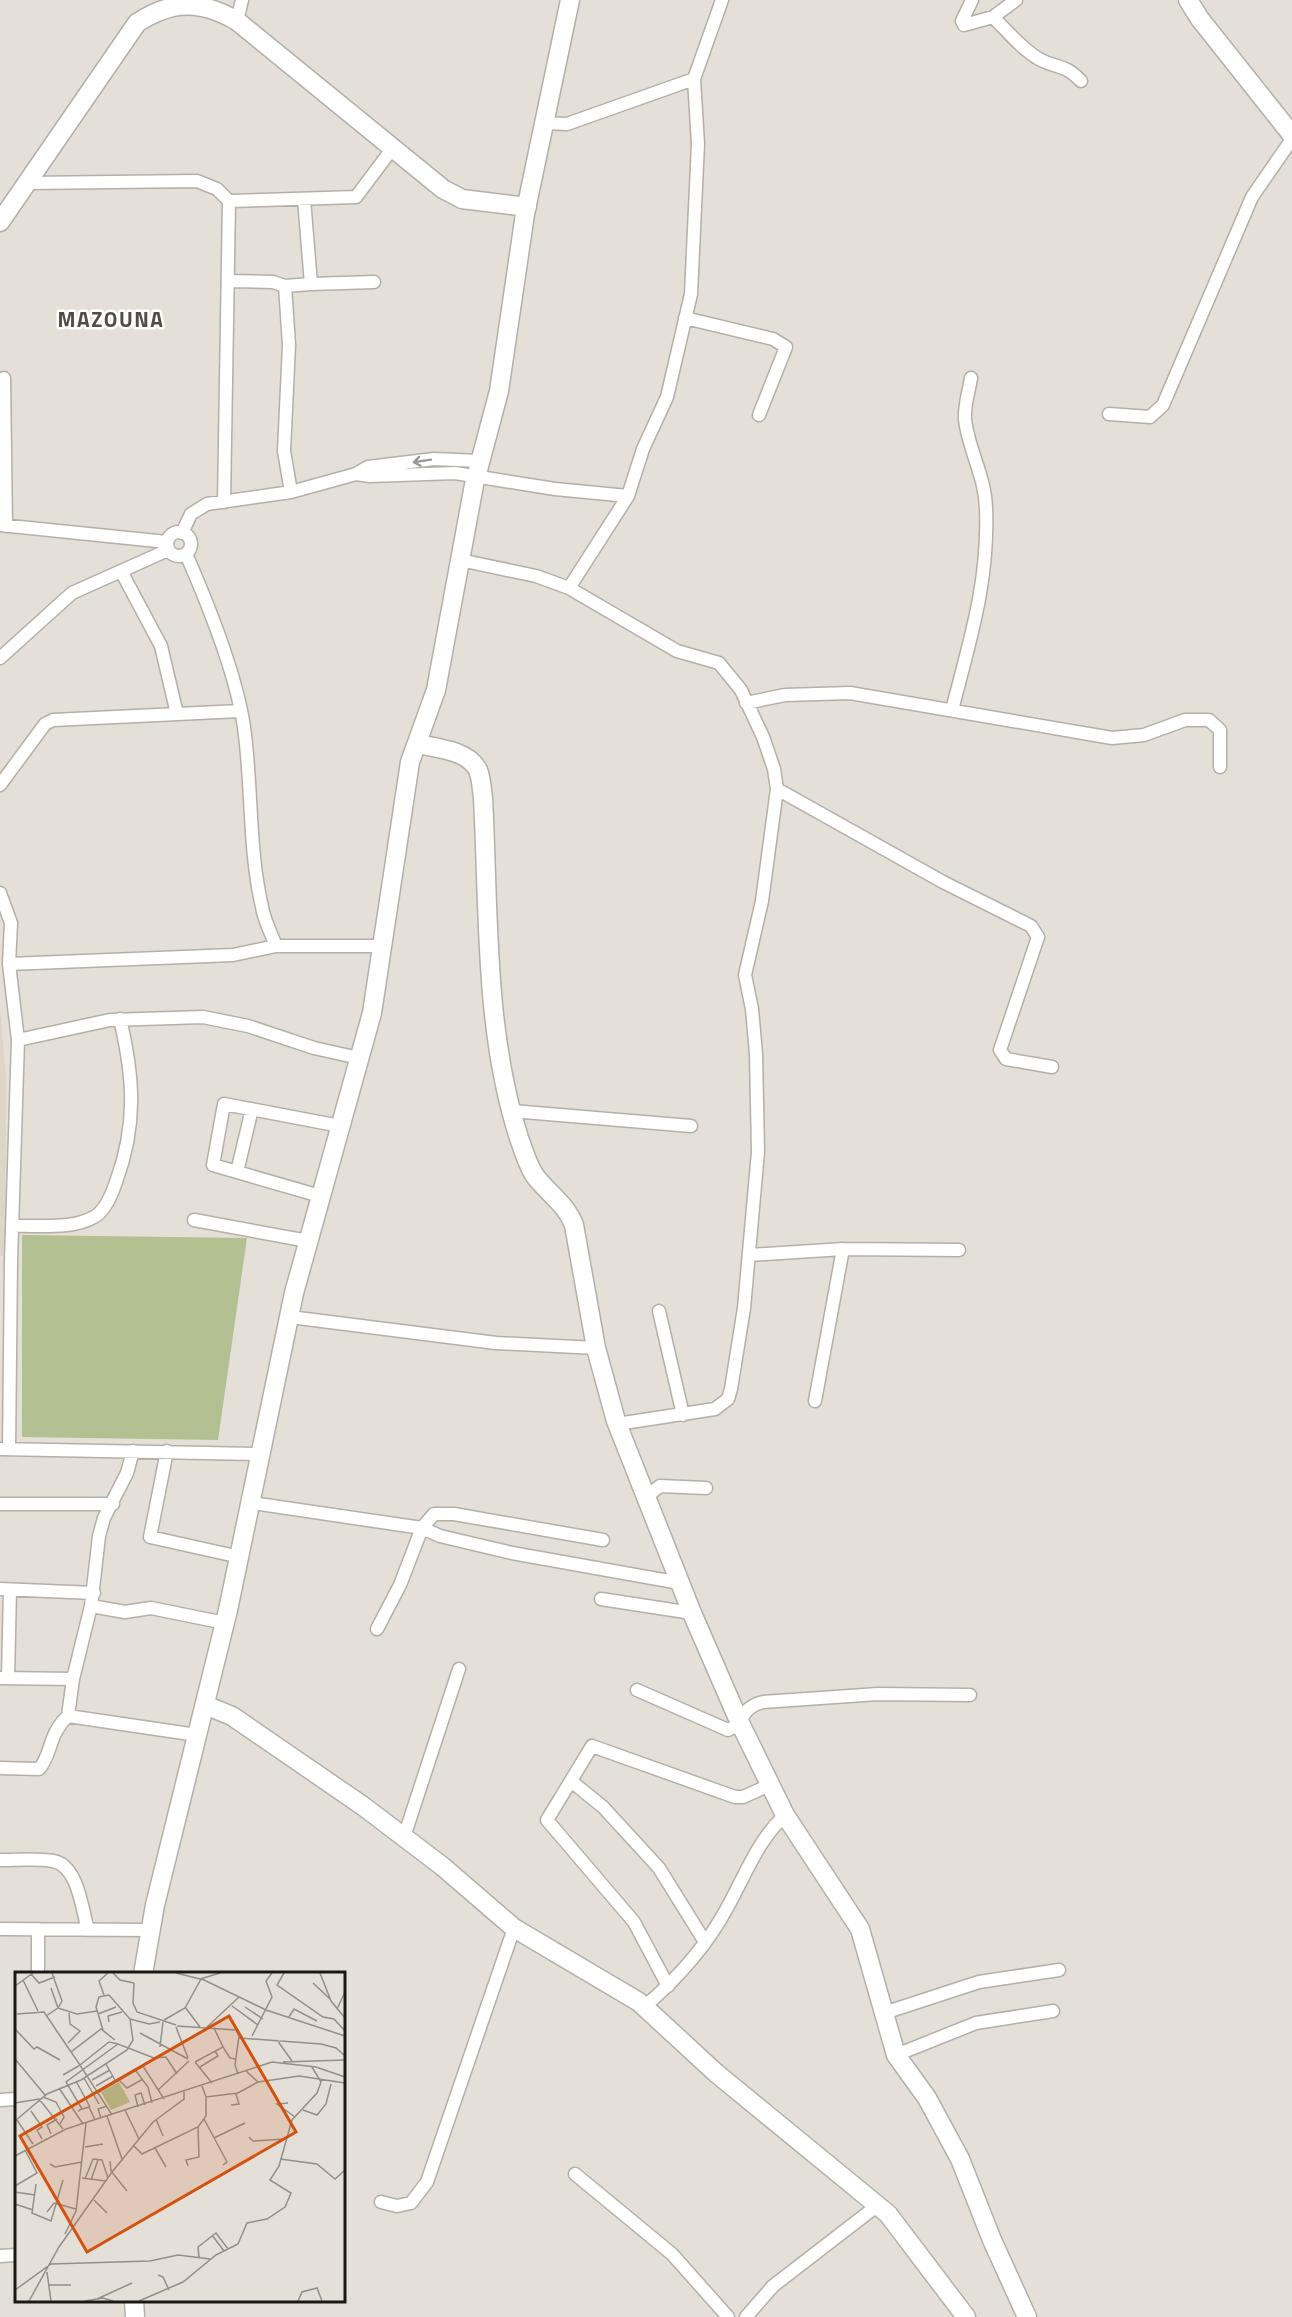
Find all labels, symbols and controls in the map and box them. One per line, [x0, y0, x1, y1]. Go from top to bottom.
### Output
district label: MAZOUNA [58, 303, 164, 335]
one-way arrow [413, 455, 433, 466]
inset map [15, 1972, 345, 2302]

